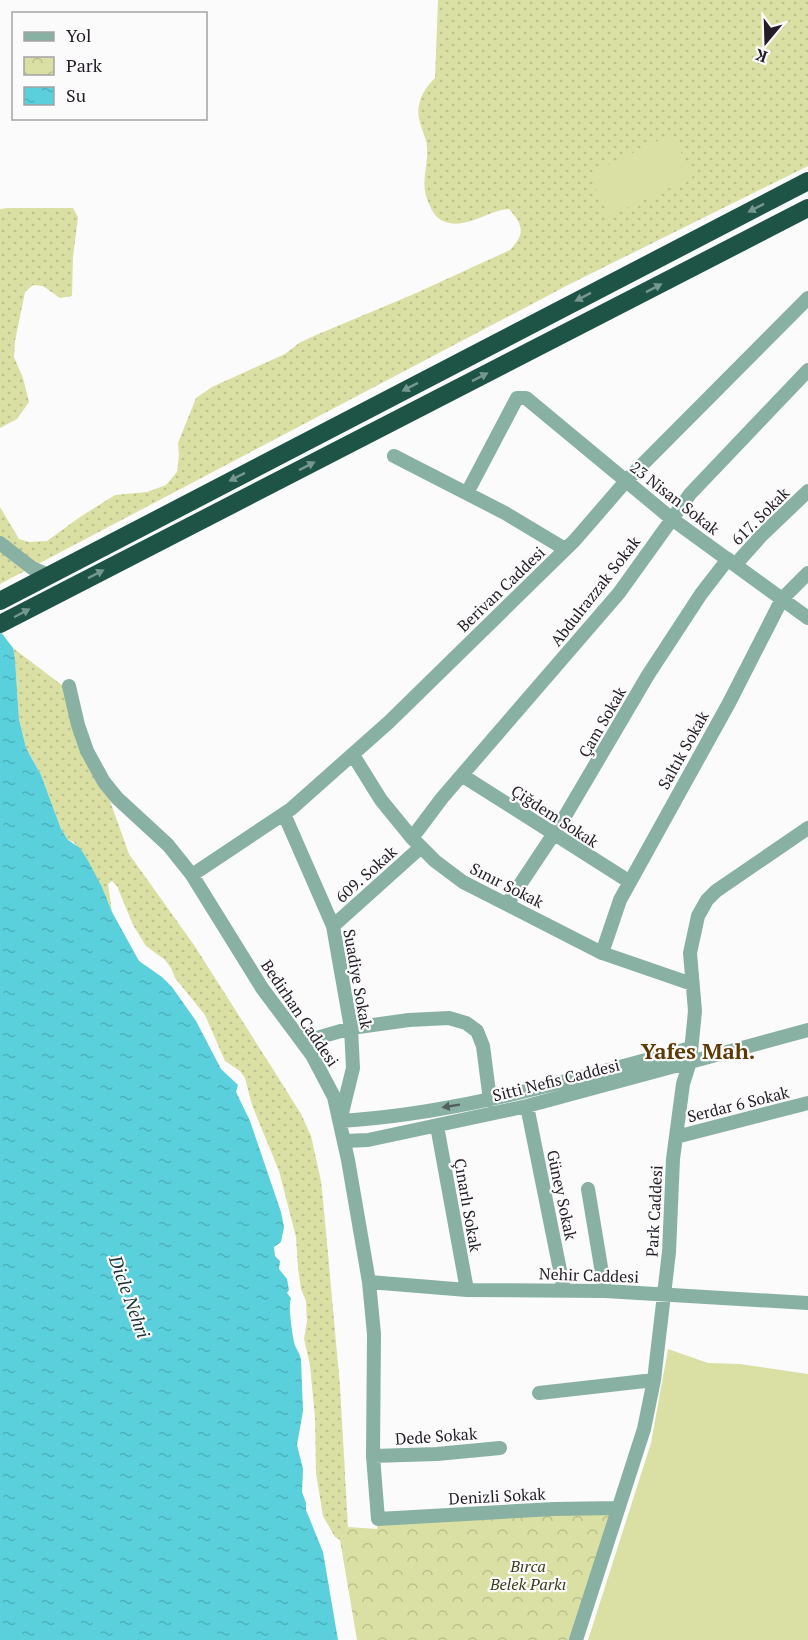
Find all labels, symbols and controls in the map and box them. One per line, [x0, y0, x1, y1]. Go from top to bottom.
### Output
legend [12, 12, 207, 120]
north arrow [736, 12, 796, 72]
text: Yol [66, 23, 91, 47]
text: K [752, 44, 770, 68]
text: Park [66, 53, 103, 77]
text: Su [66, 83, 86, 107]
one-way arrow [747, 202, 765, 212]
one-way arrow [645, 283, 662, 292]
one-way arrow [574, 292, 591, 302]
one-way arrow [472, 372, 489, 381]
one-way arrow [401, 382, 418, 392]
street label: 23 Nisan Sokak [626, 456, 725, 540]
one-way arrow [298, 461, 315, 471]
one-way arrow [228, 472, 245, 482]
street label: 617. Sokak [726, 482, 794, 550]
street label: Abdulrazzak Sokak [545, 531, 645, 651]
street label: Berivan Caddesi [452, 541, 550, 637]
one-way arrow [88, 569, 105, 579]
one-way arrow [14, 608, 31, 618]
street label: Çam Sokak [573, 682, 631, 761]
street label: Saltık Sokak [652, 706, 714, 793]
street label: Çiğdem Sokak [507, 779, 604, 853]
street label: 609. Sokak [331, 840, 402, 907]
street label: Sınır Sokak [466, 857, 548, 913]
street label: Suadiye Sokak [338, 927, 378, 1032]
street label: Bedirhan Caddesi [256, 955, 344, 1071]
district label: Yafes Mah. [641, 1036, 755, 1065]
street label: Sitti Nefis Caddesi [490, 1054, 622, 1106]
street label: Serdar 6 Sokak [685, 1081, 792, 1127]
one-way arrow [441, 1102, 460, 1111]
street label: Güney Sokak [542, 1148, 582, 1243]
street label: Çınarlı Sokak [449, 1157, 487, 1254]
street label: Park Caddesi [641, 1164, 667, 1257]
water label: Dicle Nehri [104, 1251, 156, 1341]
street label: Nehir Caddesi [539, 1262, 640, 1288]
street label: Dede Sokak [394, 1422, 479, 1450]
street label: Denizli Sokak [448, 1482, 547, 1510]
park label: Bırca Belek Parkı [489, 1555, 566, 1595]

